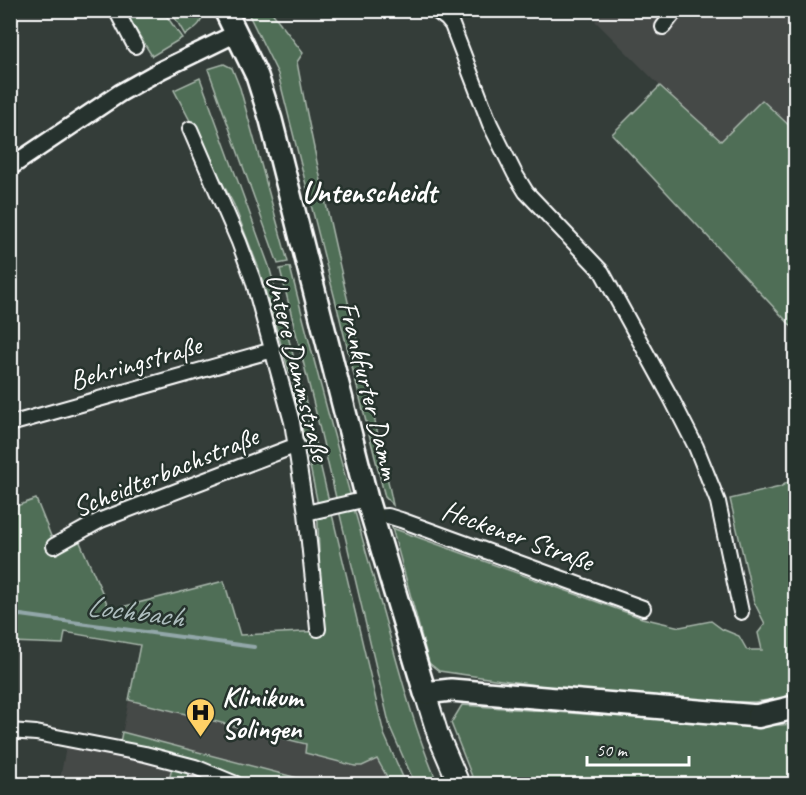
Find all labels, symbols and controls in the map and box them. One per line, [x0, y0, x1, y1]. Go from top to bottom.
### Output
district label: Untenscheidt [301, 173, 440, 211]
street label: Untere Dammstraße [258, 270, 339, 466]
street label: Frankfurter Damm [330, 297, 409, 484]
street label: Behringstraße [65, 327, 207, 398]
street label: Scheidterbachstraße [67, 418, 265, 525]
street label: Heckener Straße [438, 492, 600, 580]
water label: Lochbach [85, 586, 188, 636]
place label: Klinikum Solingen [222, 679, 305, 746]
hospital icon: Klinikum Solingen [185, 696, 217, 738]
scale bar [587, 729, 689, 767]
text: 50 m [596, 739, 629, 761]

